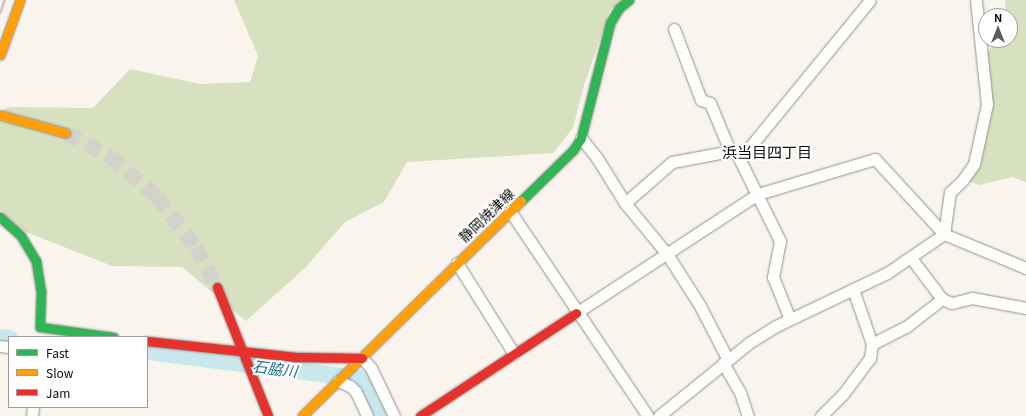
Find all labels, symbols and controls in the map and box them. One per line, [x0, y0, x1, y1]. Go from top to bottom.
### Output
north arrow [978, 8, 1018, 48]
text: N [994, 9, 1002, 25]
district label: 浜当目四丁目 [722, 143, 812, 161]
street label: 静岡焼津線 [455, 185, 517, 245]
legend [8, 336, 148, 408]
text: Fast [46, 344, 69, 361]
water label: 石脇川 [252, 356, 298, 380]
text: Slow [46, 364, 73, 381]
text: Jam [46, 384, 70, 401]

